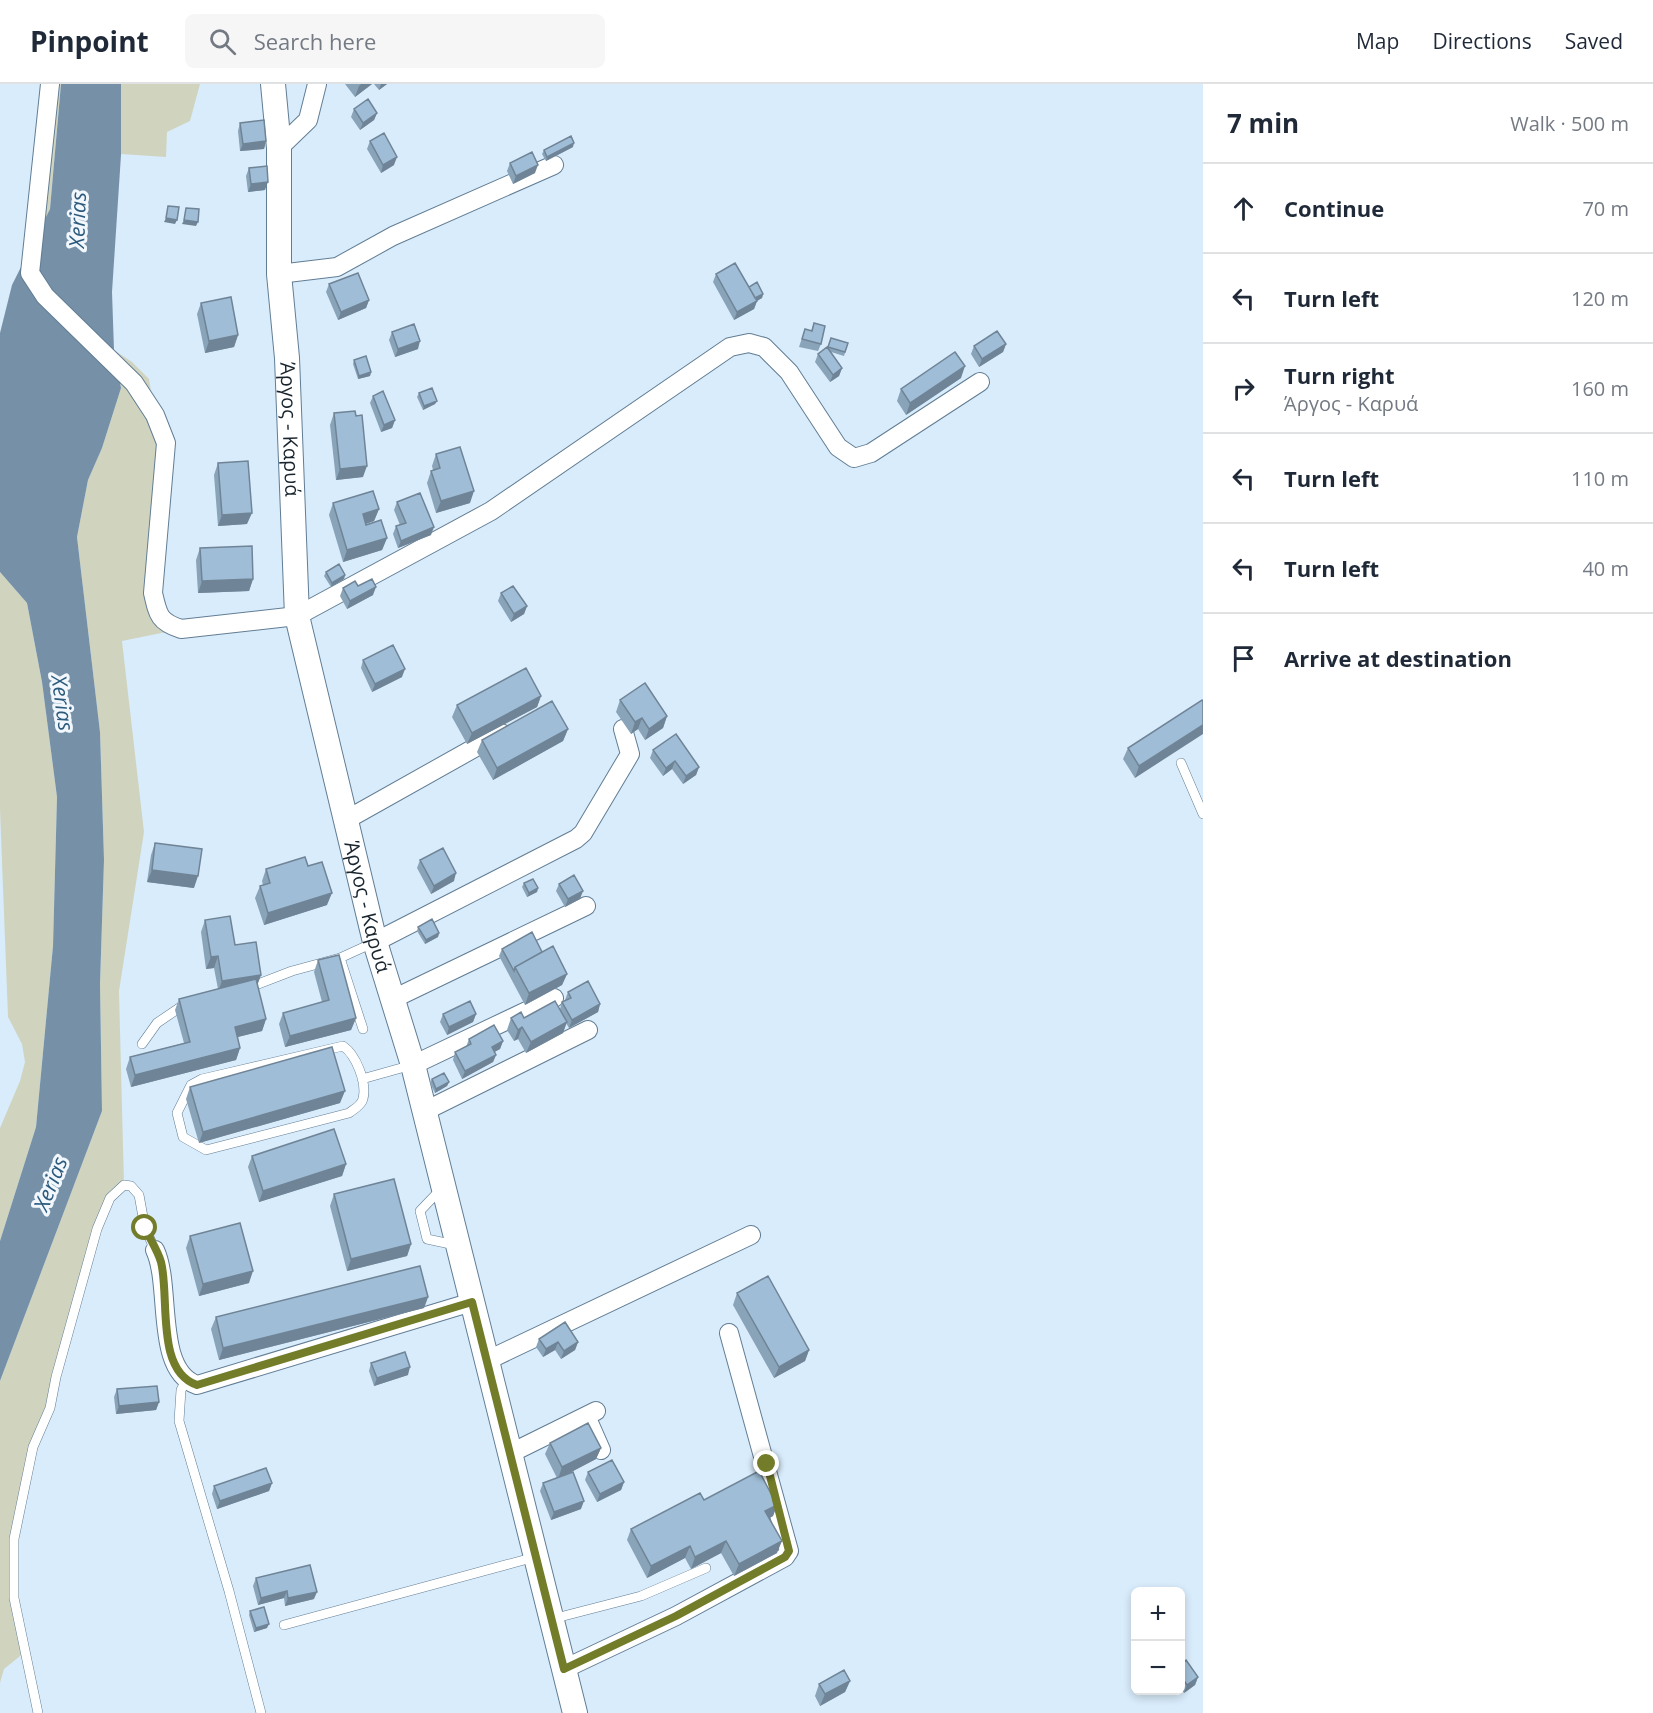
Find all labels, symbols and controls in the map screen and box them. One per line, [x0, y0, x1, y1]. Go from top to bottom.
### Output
search box [185, 14, 605, 68]
text: Pinpoint [30, 22, 149, 60]
icon: search [206, 25, 239, 58]
text: Search here [254, 26, 376, 56]
text: Map [1356, 27, 1399, 55]
text: Directions [1432, 27, 1532, 55]
text: Saved [1565, 27, 1623, 55]
text: 7 min [1227, 105, 1299, 141]
text: Walk · 500 m [1510, 110, 1629, 137]
water label: Xerias [62, 192, 92, 250]
icon: ahead [1227, 192, 1260, 225]
text: Continue [1284, 193, 1384, 223]
text: 70 m [1582, 195, 1629, 222]
icon: left [1227, 282, 1260, 315]
text: Turn left [1284, 283, 1379, 313]
text: 120 m [1571, 285, 1629, 312]
text: Turn right [1284, 360, 1395, 390]
street label: Άργος - Καρυά [274, 362, 306, 497]
icon: right [1227, 372, 1260, 405]
text: 160 m [1571, 375, 1629, 402]
text: Άργος - Καρυά [1284, 390, 1418, 417]
icon: left [1227, 462, 1260, 495]
text: Turn left [1284, 463, 1379, 493]
text: 110 m [1571, 465, 1629, 492]
icon: left [1227, 552, 1260, 585]
text: Turn left [1284, 553, 1379, 583]
text: 40 m [1582, 555, 1629, 582]
icon: arrive [1227, 642, 1260, 675]
text: Arrive at destination [1284, 643, 1512, 673]
water label: Xerias [45, 671, 81, 733]
street label: Άργος - Καρυά [338, 838, 398, 976]
water label: Xerias [26, 1152, 74, 1217]
route start [131, 1214, 157, 1240]
route end [753, 1450, 779, 1476]
map controls [1131, 1587, 1185, 1695]
button: + [1131, 1587, 1185, 1641]
button: − [1131, 1641, 1185, 1695]

